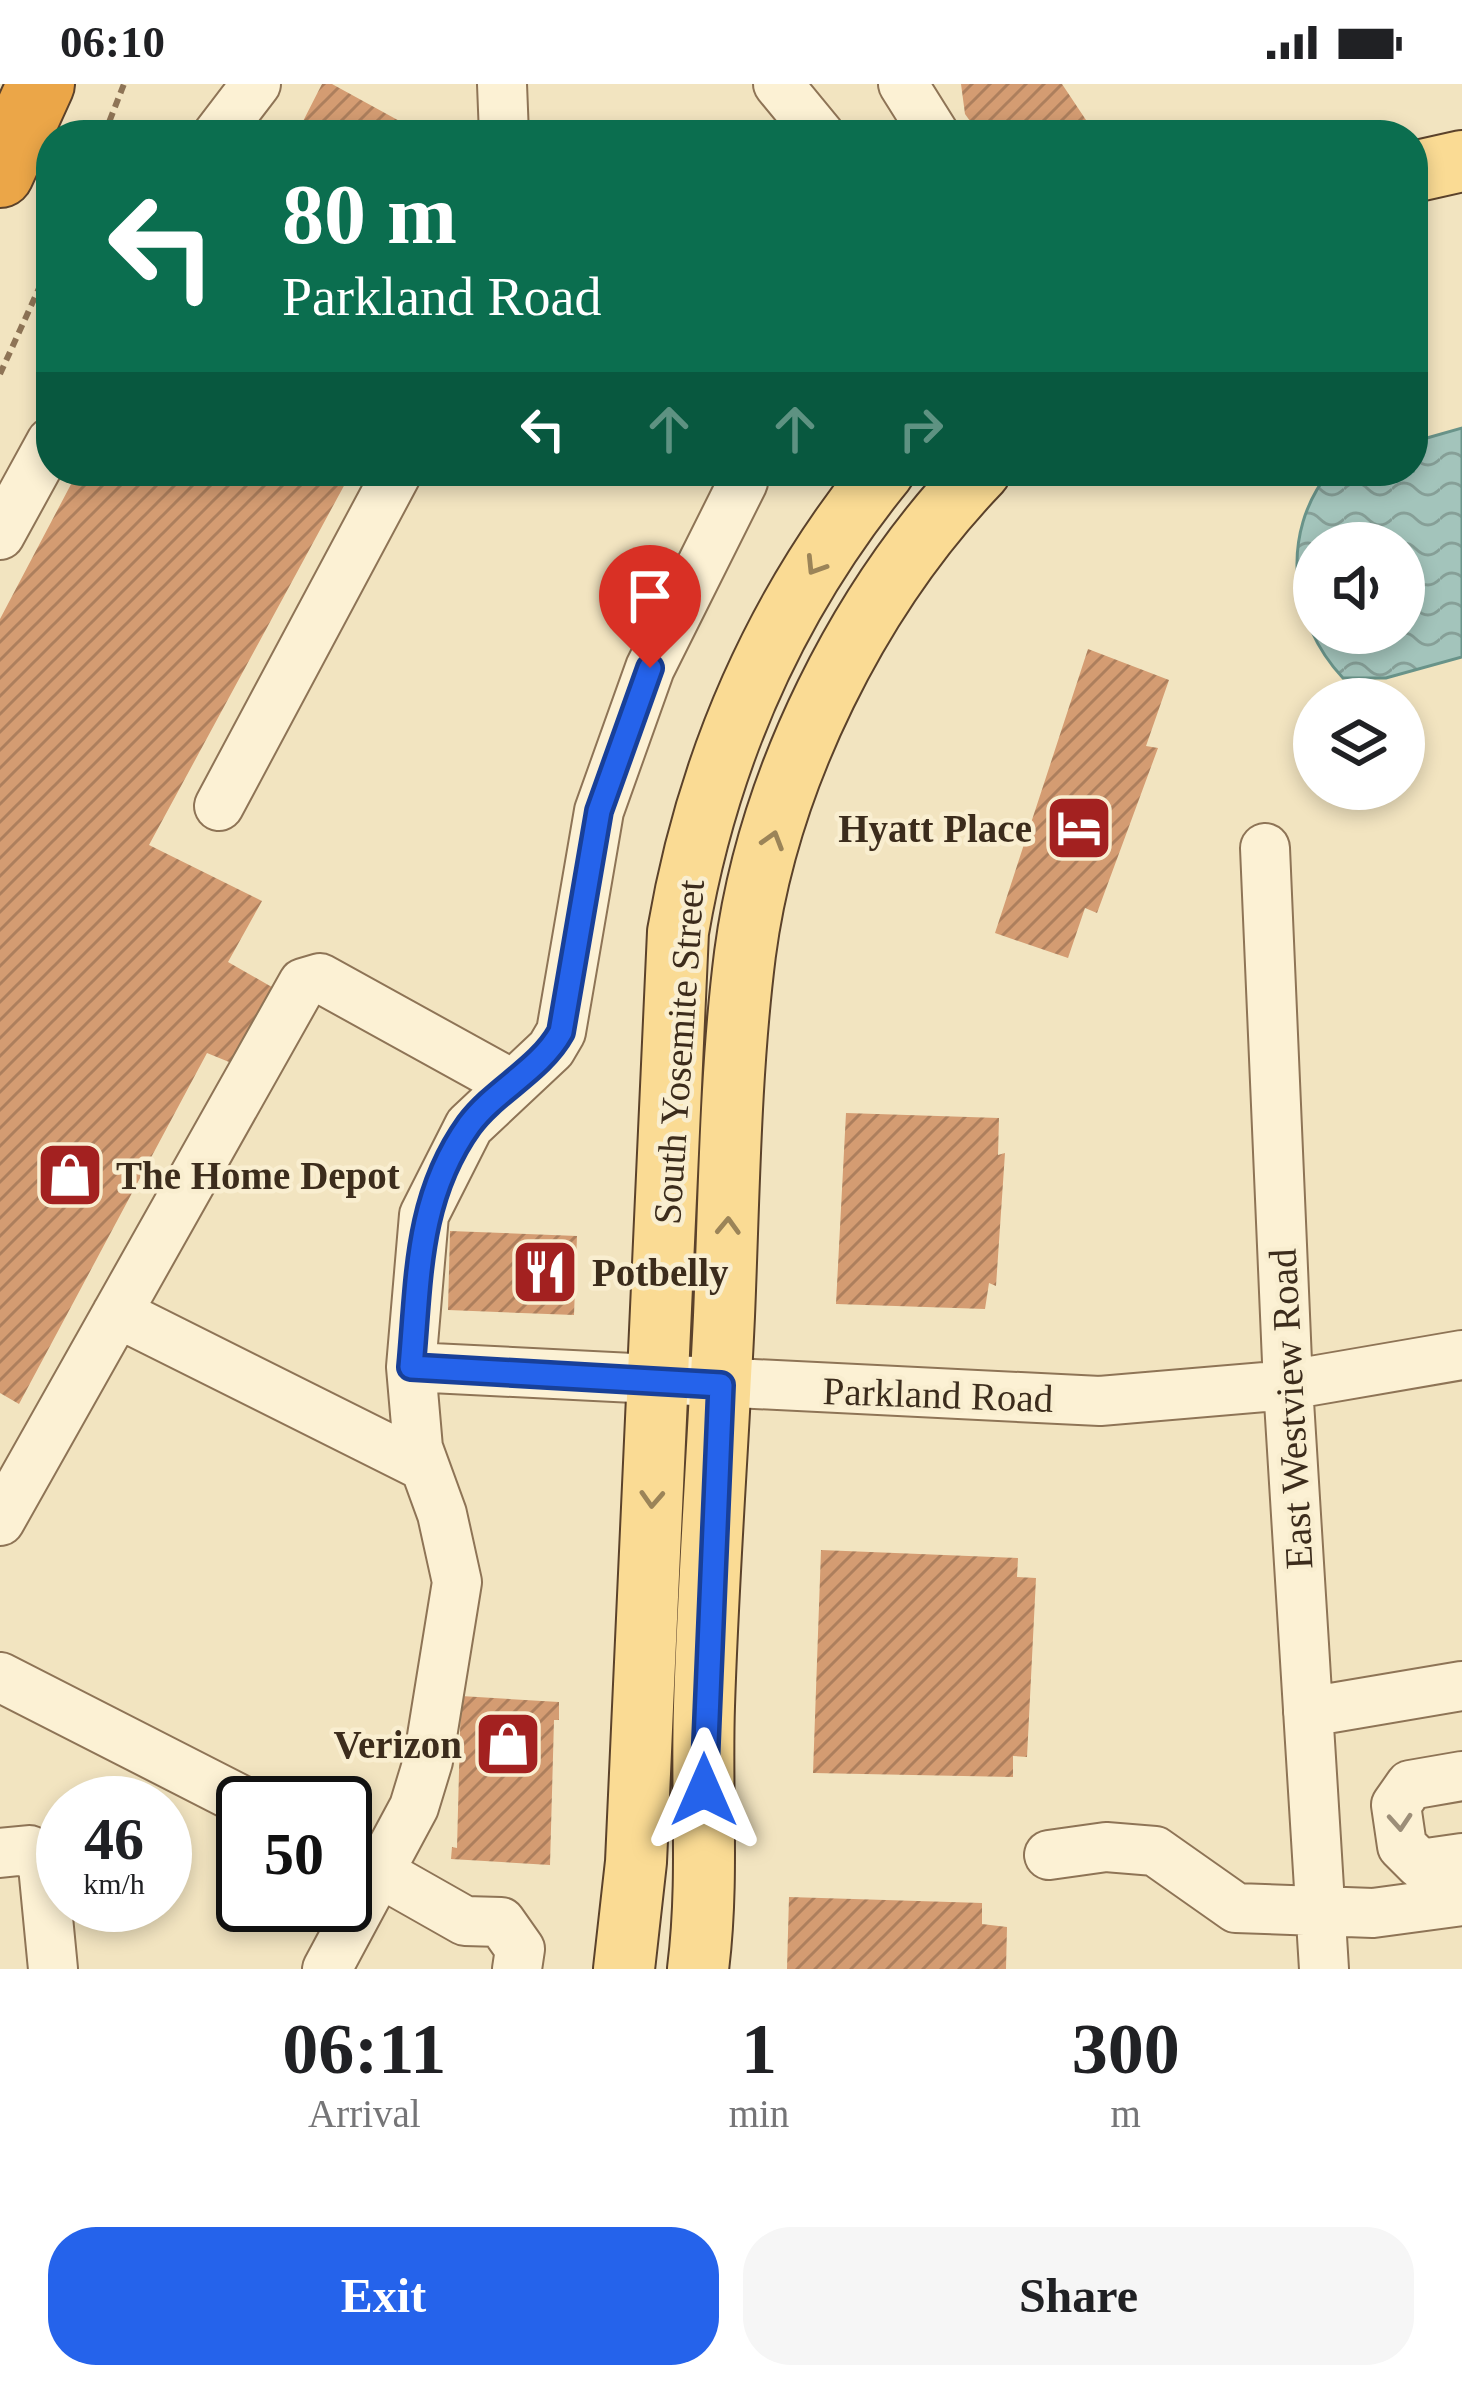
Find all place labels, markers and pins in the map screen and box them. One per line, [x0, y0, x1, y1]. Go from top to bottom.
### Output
pin [599, 545, 701, 668]
hotel icon: Hyatt Place [1044, 793, 1114, 863]
place label: Hyatt Place [838, 807, 1032, 851]
shop icon: The Home Depot [35, 1140, 105, 1210]
place label: The Home Depot [116, 1154, 400, 1198]
restaurant icon: Potbelly [510, 1237, 580, 1307]
place label: Potbelly [592, 1251, 729, 1295]
shop icon: Verizon [473, 1709, 543, 1779]
place label: Verizon [333, 1723, 462, 1766]

